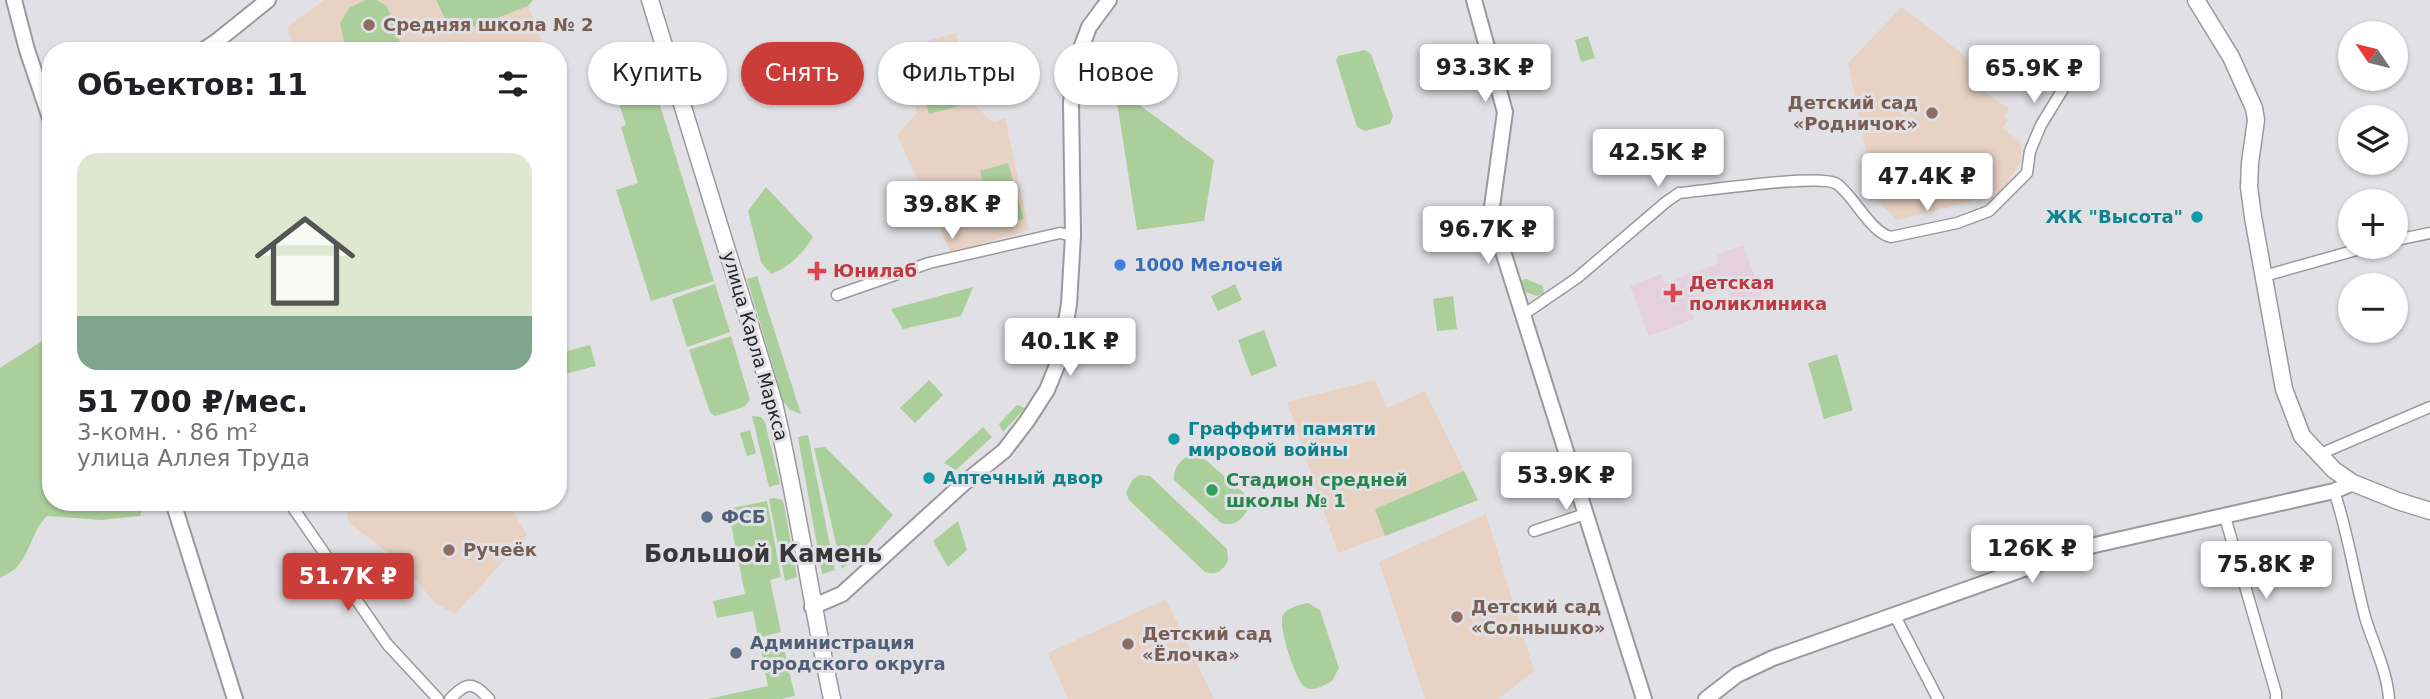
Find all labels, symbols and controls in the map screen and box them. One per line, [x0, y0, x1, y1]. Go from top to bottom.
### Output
place label: Средняя школа № 2 [383, 14, 593, 35]
marker: Средняя школа № 2 [361, 17, 377, 33]
north arrow [2338, 21, 2408, 91]
map controls [2338, 21, 2408, 343]
chip: Купить [588, 42, 727, 105]
chip: Снять [741, 42, 864, 105]
chip: Фильтры [878, 42, 1040, 105]
chip: Новое [1054, 42, 1178, 105]
pin: 93.3K ₽ [1420, 44, 1550, 104]
pin: 65.9K ₽ [1969, 46, 2099, 105]
text: 93.3K ₽ [1436, 54, 1534, 80]
text: 65.9K ₽ [1985, 55, 2083, 81]
icon: filters [494, 65, 532, 103]
text: Объектов: 11 [77, 67, 308, 102]
place label: Детский сад «Родничок» [1788, 92, 1918, 134]
marker: Детский сад «Родничок» [1924, 105, 1940, 121]
button: layers [2338, 105, 2408, 175]
pin: 42.5K ₽ [1593, 130, 1723, 189]
text: 42.5K ₽ [1609, 139, 1707, 165]
pin: 47.4K ₽ [1862, 154, 1992, 213]
text: 47.4K ₽ [1878, 163, 1976, 189]
pin: 39.8K ₽ [887, 182, 1017, 241]
button: + [2338, 189, 2408, 259]
text: 39.8K ₽ [903, 191, 1001, 217]
icon: home [242, 198, 368, 324]
pin: 96.7K ₽ [1423, 206, 1553, 266]
place label: ЖК "Высота" [2046, 206, 2183, 227]
marker: ЖК "Высота" [2189, 209, 2205, 225]
text: 96.7K ₽ [1439, 216, 1537, 242]
street label: улица Карла Маркса [718, 249, 793, 443]
place label: 1000 Мелочей [1134, 254, 1283, 275]
marker: 1000 Мелочей [1112, 257, 1128, 273]
place label: Юнилаб [833, 260, 917, 281]
marker: Юнилаб [807, 261, 827, 281]
place label: Детская поликлиника [1689, 272, 1827, 314]
button: − [2338, 273, 2408, 343]
marker: Детская поликлиника [1663, 283, 1683, 303]
pin: 40.1K ₽ [1005, 318, 1135, 378]
text: 40.1K ₽ [1021, 328, 1119, 354]
text: 51 700 ₽/мес. [77, 384, 308, 419]
place label: Граффити памяти мировой войны [1188, 418, 1376, 460]
text: 3-комн. · 86 m² [77, 419, 258, 445]
marker: Граффити памяти мировой войны [1166, 431, 1182, 447]
text: улица Аллея Труда [77, 445, 310, 471]
pin: 53.9K ₽ [1501, 452, 1631, 512]
text: 53.9K ₽ [1517, 462, 1615, 488]
place label: Аптечный двор [943, 467, 1103, 488]
place label: Стадион средней школы № 1 [1226, 469, 1408, 511]
marker: Аптечный двор [921, 470, 937, 486]
marker: Стадион средней школы № 1 [1204, 482, 1220, 498]
place label: ФСБ [721, 506, 766, 527]
marker: ФСБ [699, 509, 715, 525]
pin: 126K ₽ [1975, 526, 2089, 585]
text: 126K ₽ [1987, 535, 2077, 561]
place label: Ручеёк [463, 539, 537, 560]
district label: Большой Камень [644, 540, 882, 568]
marker: Ручеёк [441, 542, 457, 558]
pin: 75.8K ₽ [2201, 542, 2331, 601]
text: 75.8K ₽ [2217, 551, 2315, 577]
pin: 51.7K ₽ [283, 554, 413, 613]
text: 51.7K ₽ [299, 563, 397, 589]
place label: Детский сад «Солнышко» [1471, 596, 1605, 638]
marker: Детский сад «Солнышко» [1449, 609, 1465, 625]
place label: Детский сад «Ёлочка» [1142, 623, 1272, 665]
place label: Администрация городского округа [750, 632, 946, 674]
marker: Детский сад «Ёлочка» [1120, 636, 1136, 652]
marker: Администрация городского округа [728, 645, 744, 661]

